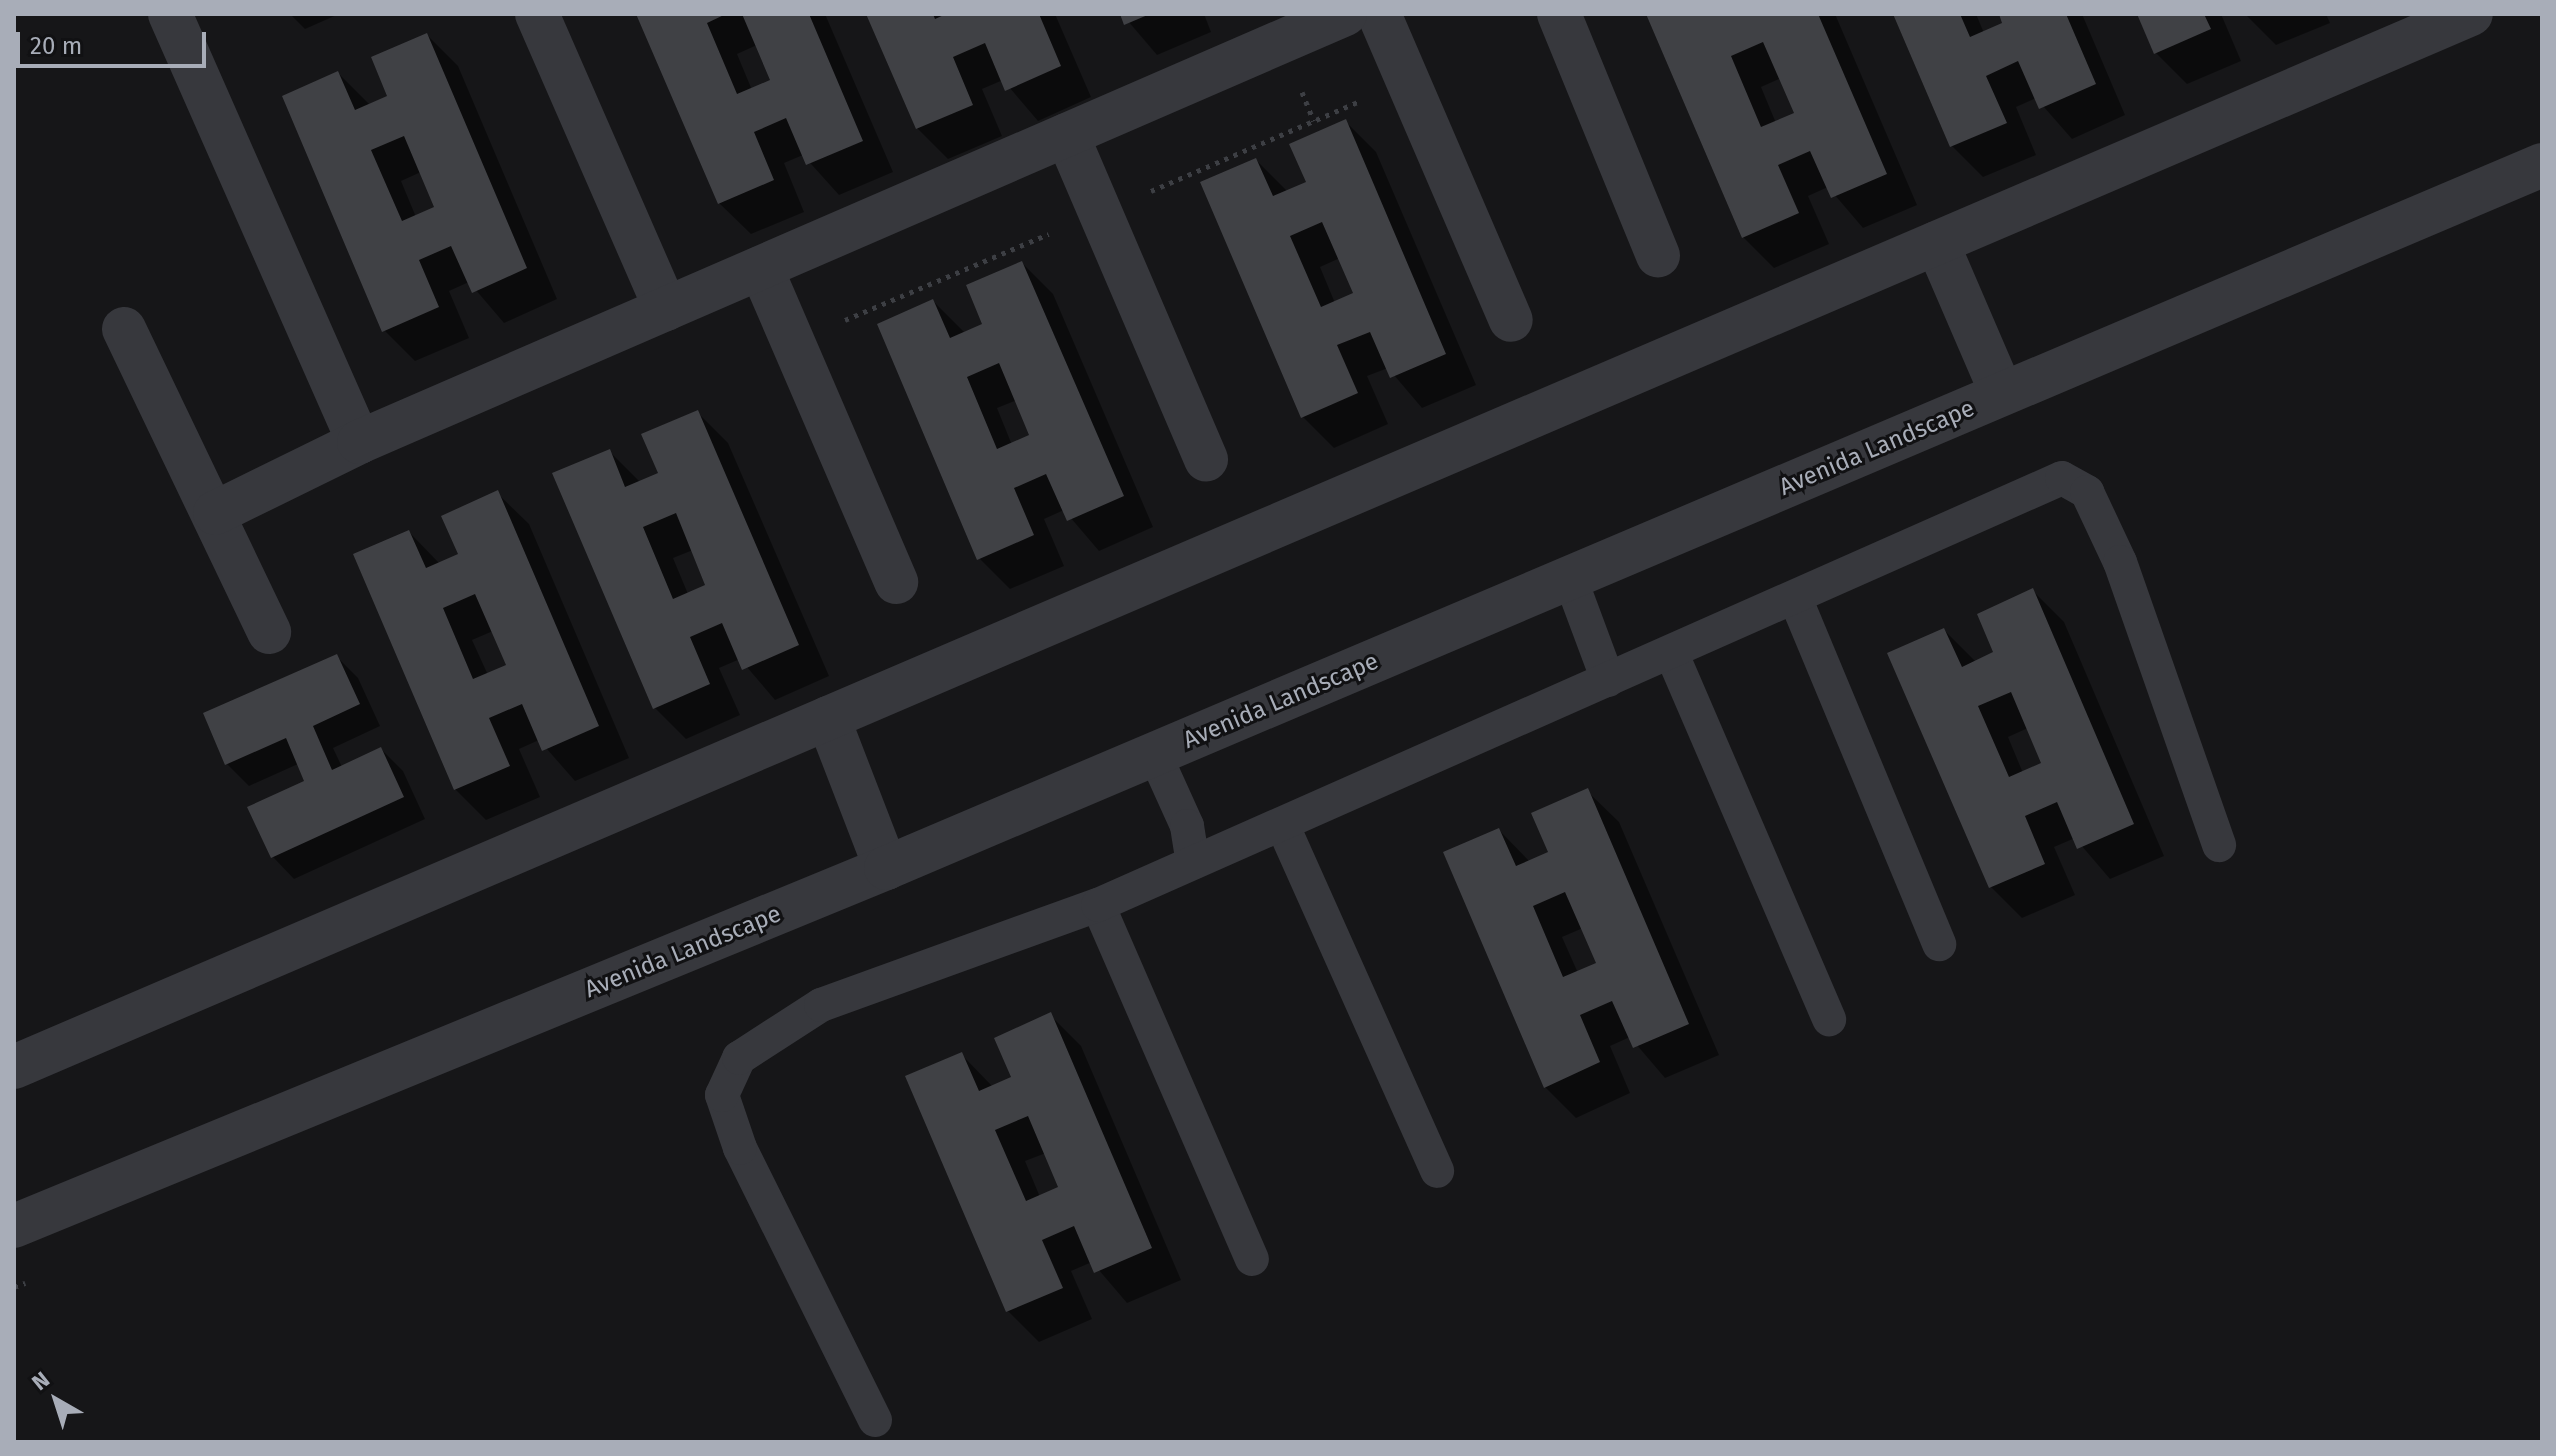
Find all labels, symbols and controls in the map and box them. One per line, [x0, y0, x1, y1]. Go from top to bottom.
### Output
scale bar [20, 16, 210, 66]
text: 20 m [30, 32, 82, 60]
street label: Avenida Landscape [1775, 394, 1979, 502]
street label: Avenida Landscape [1179, 647, 1383, 755]
street label: Avenida Landscape [581, 899, 785, 1005]
north arrow [16, 1360, 96, 1440]
text: N [26, 1366, 55, 1396]

